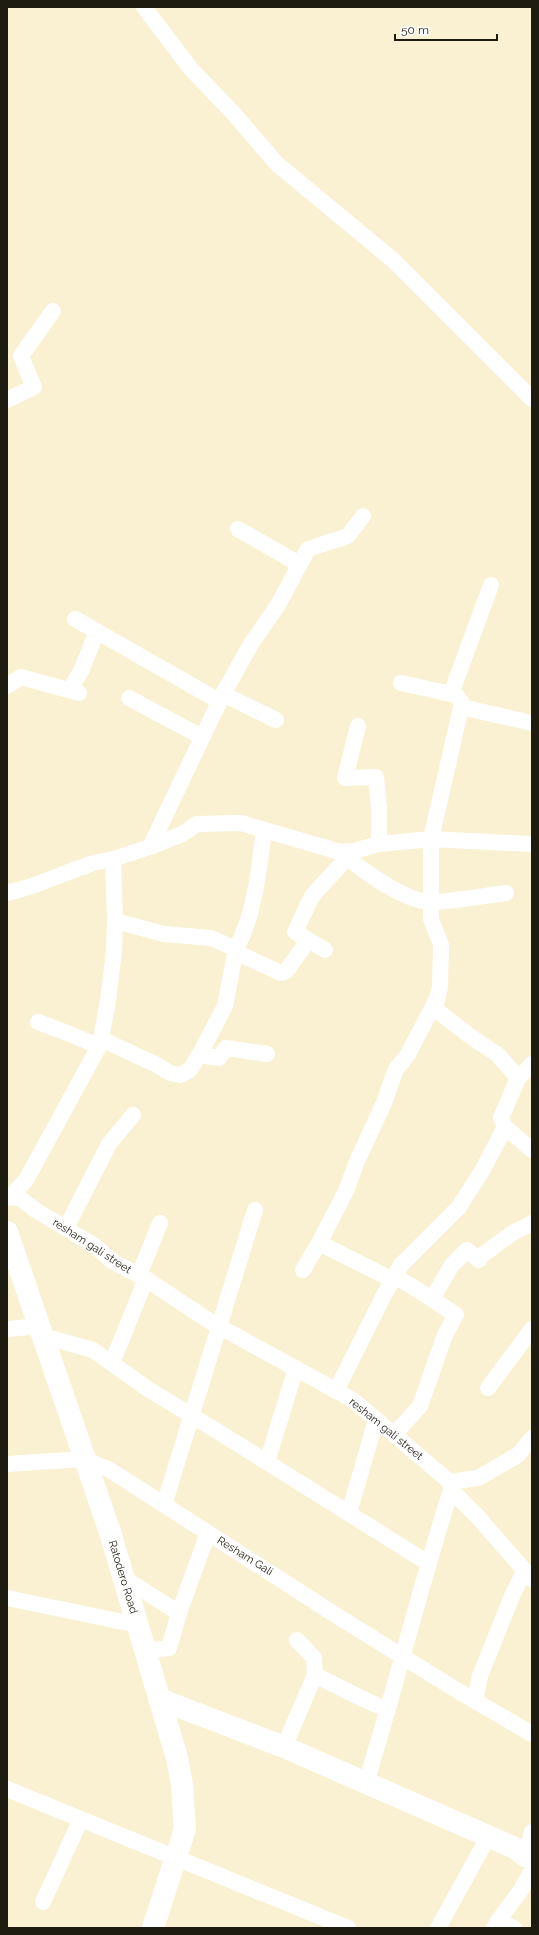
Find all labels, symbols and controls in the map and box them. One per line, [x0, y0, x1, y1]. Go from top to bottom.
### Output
scale bar [395, 16, 497, 42]
text: 50 m [401, 23, 429, 37]
street label: resham gali street [50, 1216, 134, 1276]
street label: resham gali street [347, 1395, 426, 1463]
street label: Resham Gali [215, 1534, 275, 1578]
street label: Ratodero Road [106, 1539, 140, 1615]

